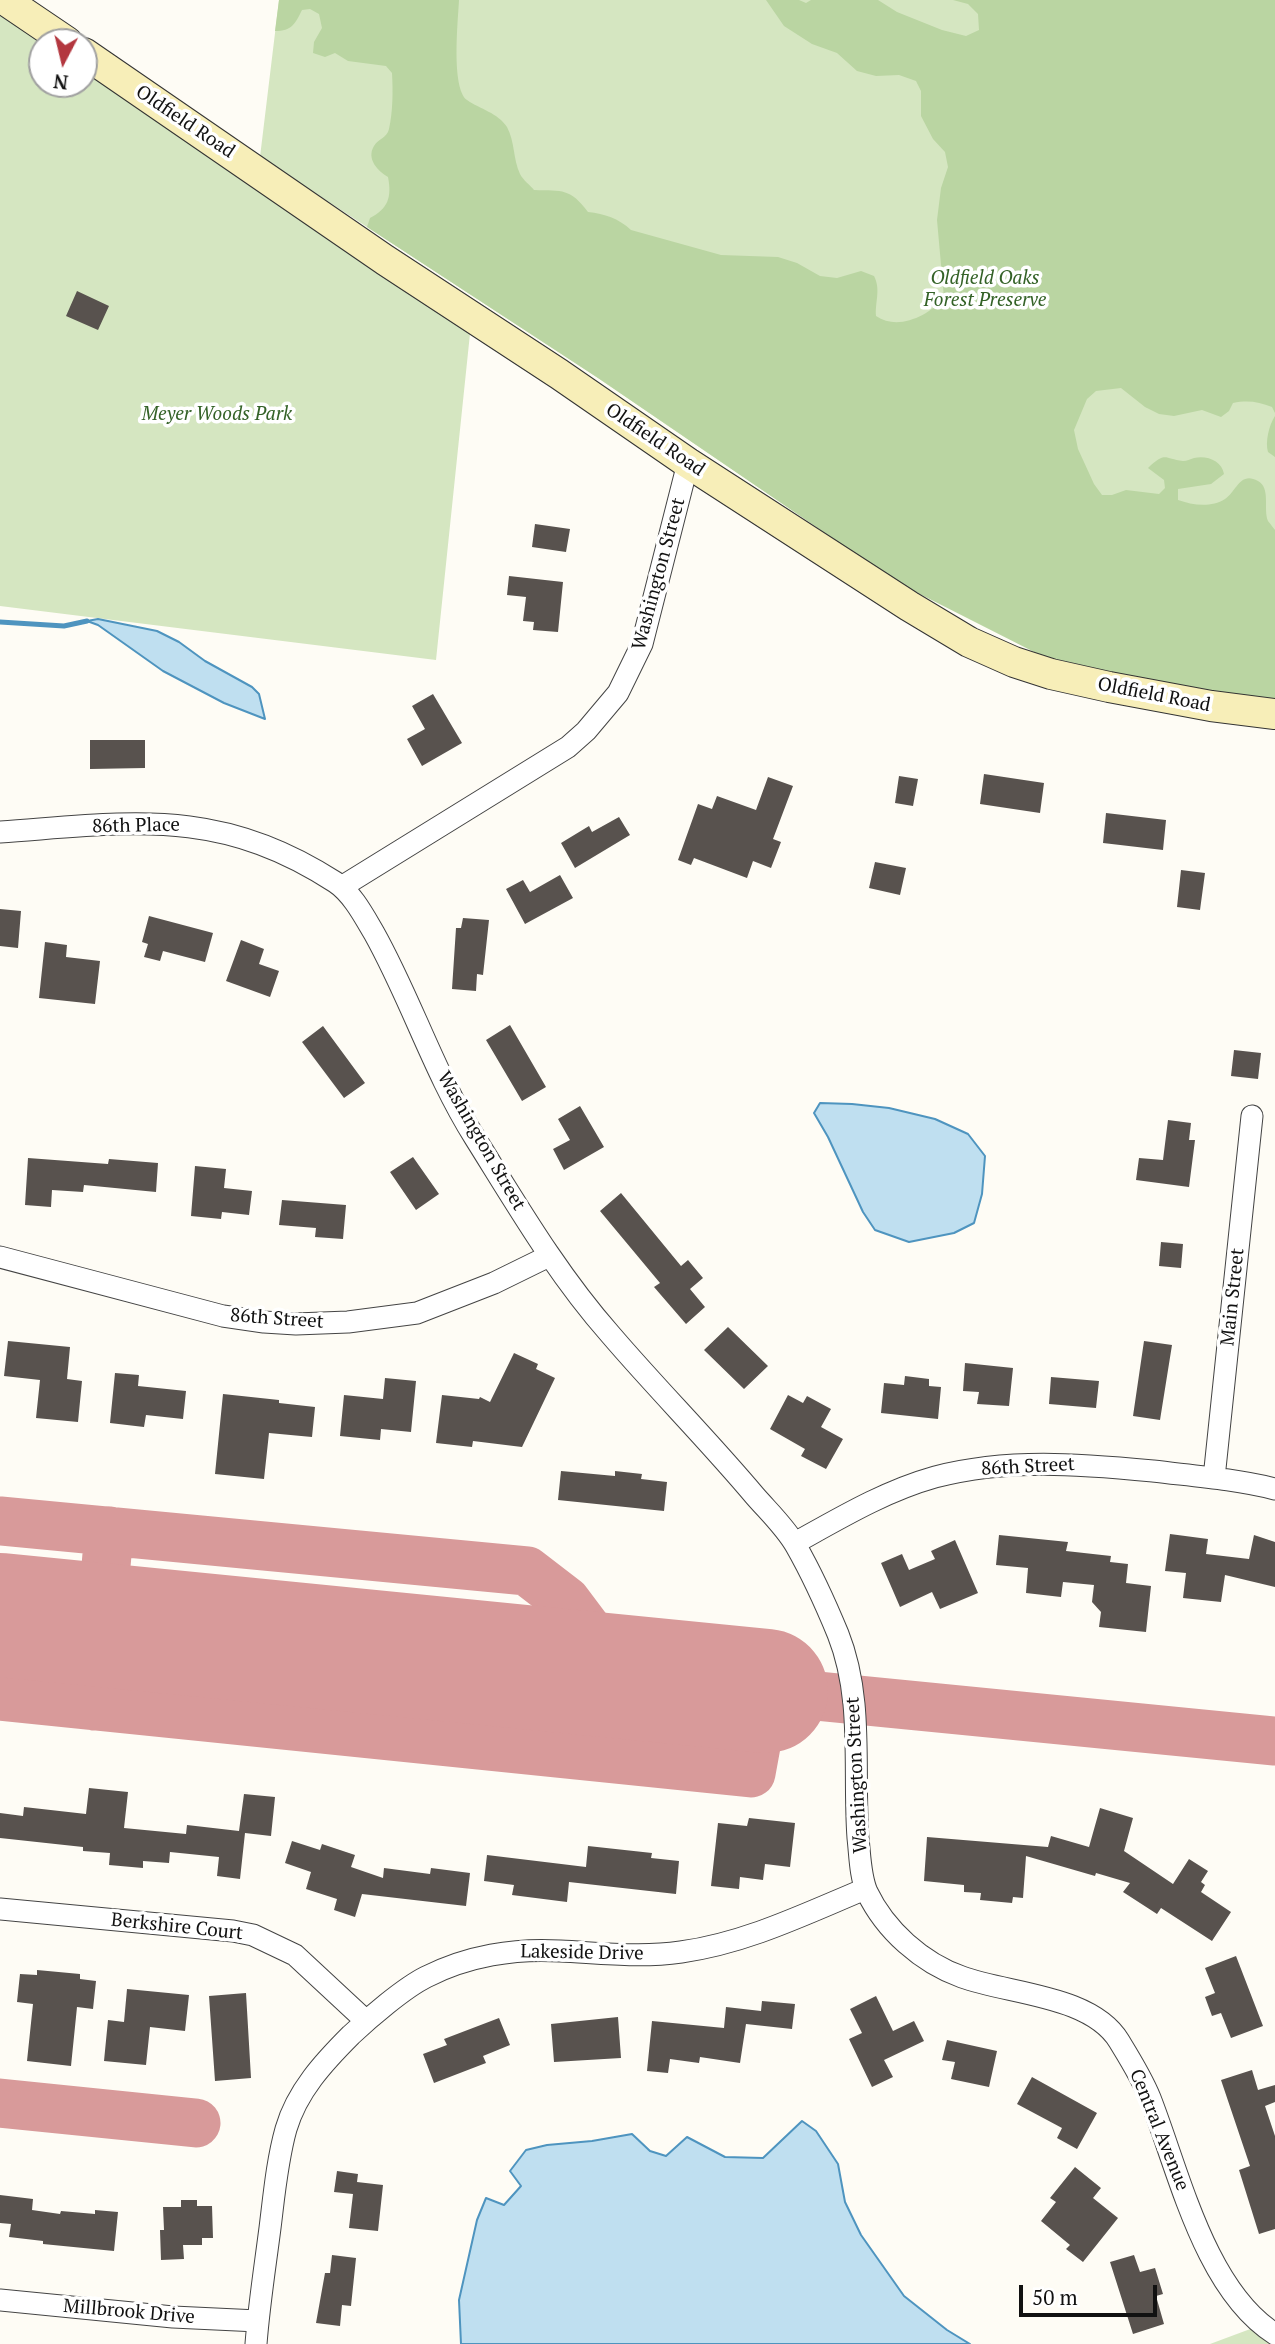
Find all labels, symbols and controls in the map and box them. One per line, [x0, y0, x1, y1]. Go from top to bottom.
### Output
north arrow [28, 28, 98, 98]
text: N [52, 69, 69, 96]
street label: Oldfield Road [131, 81, 239, 163]
park label: Oldfield Oaks Forest Preserve [924, 268, 1046, 312]
street label: Oldfield Road [601, 399, 709, 481]
park label: Meyer Woods Park [142, 404, 292, 426]
street label: Washington Street [628, 495, 690, 653]
street label: Oldfield Road [1096, 673, 1212, 717]
street label: 86th Place [92, 814, 180, 838]
street label: Washington Street [432, 1067, 530, 1215]
street label: Main Street [1217, 1247, 1249, 1347]
street label: 86th Street [229, 1304, 325, 1334]
street label: 86th Street [981, 1453, 1075, 1481]
street label: Washington Street [842, 1696, 872, 1854]
street label: Berkshire Court [110, 1909, 244, 1945]
street label: Lakeside Drive [520, 1941, 644, 1965]
street label: Central Avenue [1124, 2066, 1194, 2194]
scale bar [1023, 2270, 1161, 2314]
text: 50 m [1032, 2283, 1078, 2311]
street label: Millbrook Drive [62, 2295, 196, 2329]

